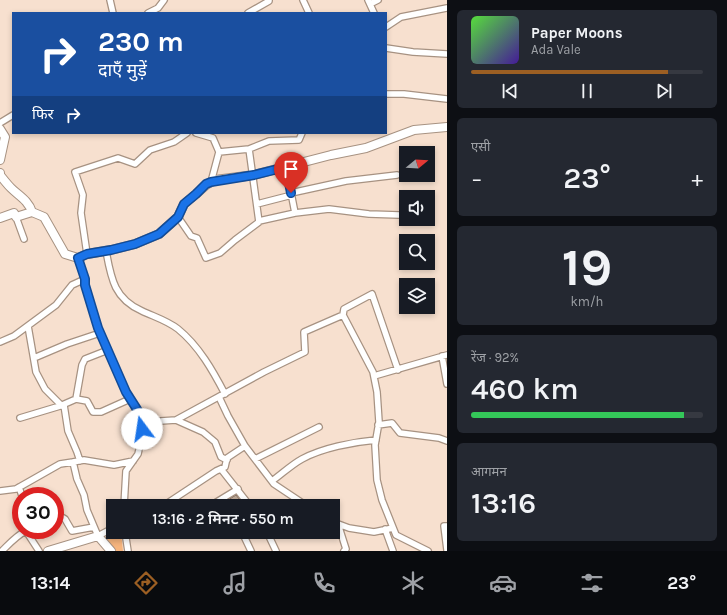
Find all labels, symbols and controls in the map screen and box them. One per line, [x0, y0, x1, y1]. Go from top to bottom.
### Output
text: Paper Moons [531, 24, 623, 42]
text: 230 m [98, 25, 184, 58]
icon: right [32, 28, 84, 80]
text: Ada Vale [531, 42, 581, 57]
text: दाएँ मुड़ें [98, 59, 147, 81]
icon: previous [499, 80, 521, 102]
icon: pause [576, 80, 598, 102]
icon: next [653, 80, 675, 102]
icon: right [62, 104, 84, 126]
text: फिर [32, 105, 54, 123]
text: एसी [471, 139, 490, 154]
north arrow [399, 146, 435, 182]
map controls [399, 146, 435, 314]
pin [274, 152, 308, 193]
icon: arrive [280, 158, 302, 180]
text: 23° [563, 160, 611, 196]
text: − [471, 166, 483, 192]
text: + [691, 166, 703, 192]
button: sound [399, 190, 435, 226]
button: search [399, 234, 435, 270]
text: 19 [562, 237, 612, 298]
button: layers [399, 278, 435, 314]
text: km/h [571, 294, 603, 309]
text: रेंज · 92% [471, 350, 519, 365]
text: 460 km [471, 371, 578, 407]
position arrow [121, 408, 163, 450]
text: आगमन [471, 464, 507, 479]
text: 13:16 [471, 485, 536, 521]
speed limit sign: 30 [12, 487, 64, 539]
text: 13:16 · 2 मिनट · 550 m [152, 510, 294, 528]
icon: directions [132, 569, 160, 597]
icon: music [221, 569, 249, 597]
icon: phone [310, 569, 338, 597]
icon: climate [399, 569, 427, 597]
icon: car [489, 569, 517, 597]
icon: filters [578, 569, 606, 597]
text: 13:14 [31, 572, 70, 594]
text: 23° [667, 572, 696, 594]

